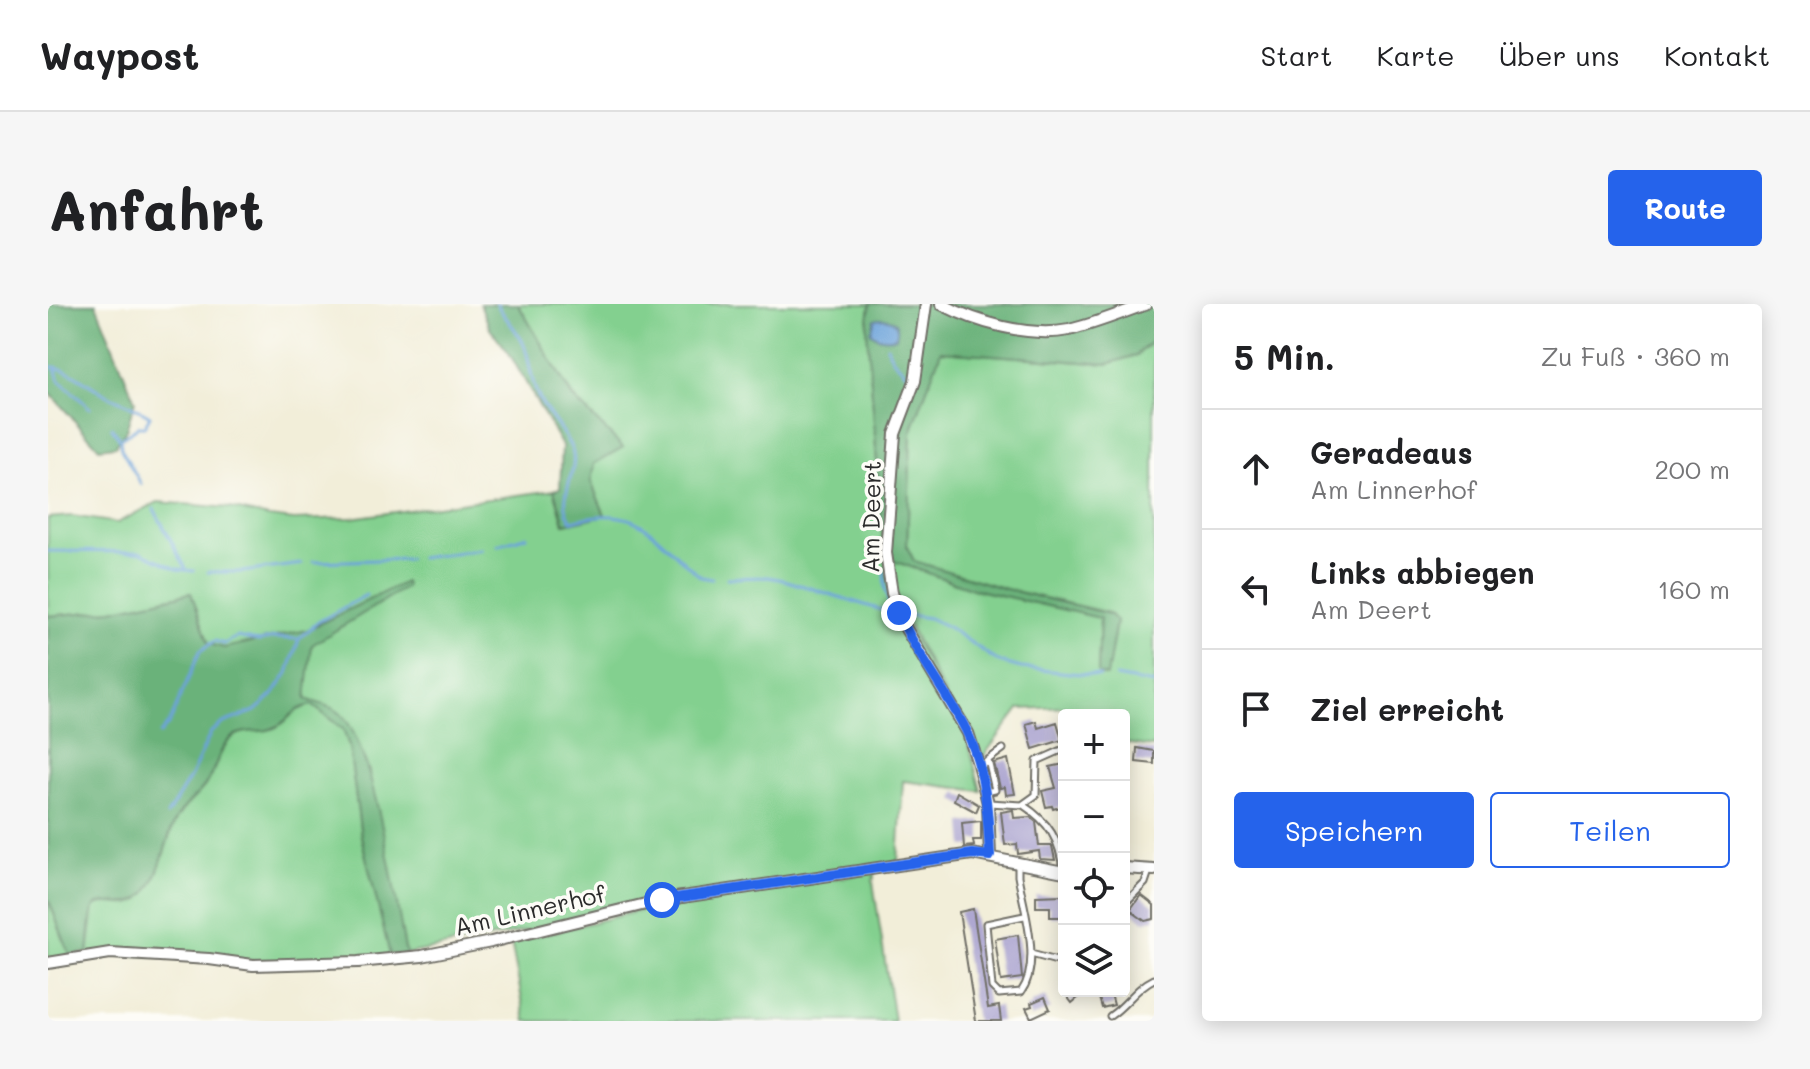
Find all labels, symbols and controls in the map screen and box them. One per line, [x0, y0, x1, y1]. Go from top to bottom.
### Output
text: Waypost [40, 30, 199, 80]
text: Start [1261, 37, 1332, 73]
text: Karte [1376, 37, 1455, 73]
text: Über uns [1499, 37, 1620, 73]
text: Kontakt [1664, 37, 1770, 73]
button: Route [1608, 170, 1762, 246]
text: Anfahrt [48, 172, 264, 245]
text: 5 Min. [1234, 334, 1335, 379]
text: Zu Fuß · 360 m [1541, 339, 1730, 373]
text: Geradeaus [1310, 432, 1473, 472]
icon: ahead [1234, 447, 1278, 491]
text: 200 m [1654, 452, 1730, 486]
street label: Am Deert [854, 461, 887, 573]
text: Am Linnerhof [1310, 472, 1477, 506]
text: Links abbiegen [1310, 552, 1534, 592]
icon: left [1234, 567, 1278, 611]
text: 160 m [1658, 572, 1730, 606]
text: Am Deert [1310, 592, 1432, 626]
route end [881, 595, 917, 631]
icon: arrive [1234, 687, 1278, 731]
text: Ziel erreicht [1310, 689, 1504, 729]
map controls [1058, 709, 1130, 997]
button: + [1058, 709, 1130, 781]
button: − [1058, 781, 1130, 853]
button: Speichern [1234, 792, 1474, 868]
button: Teilen [1490, 792, 1730, 868]
button: locate [1058, 853, 1130, 925]
street label: Am Linnerhof [451, 877, 609, 942]
route start [644, 882, 680, 918]
button: layers [1058, 925, 1130, 997]

